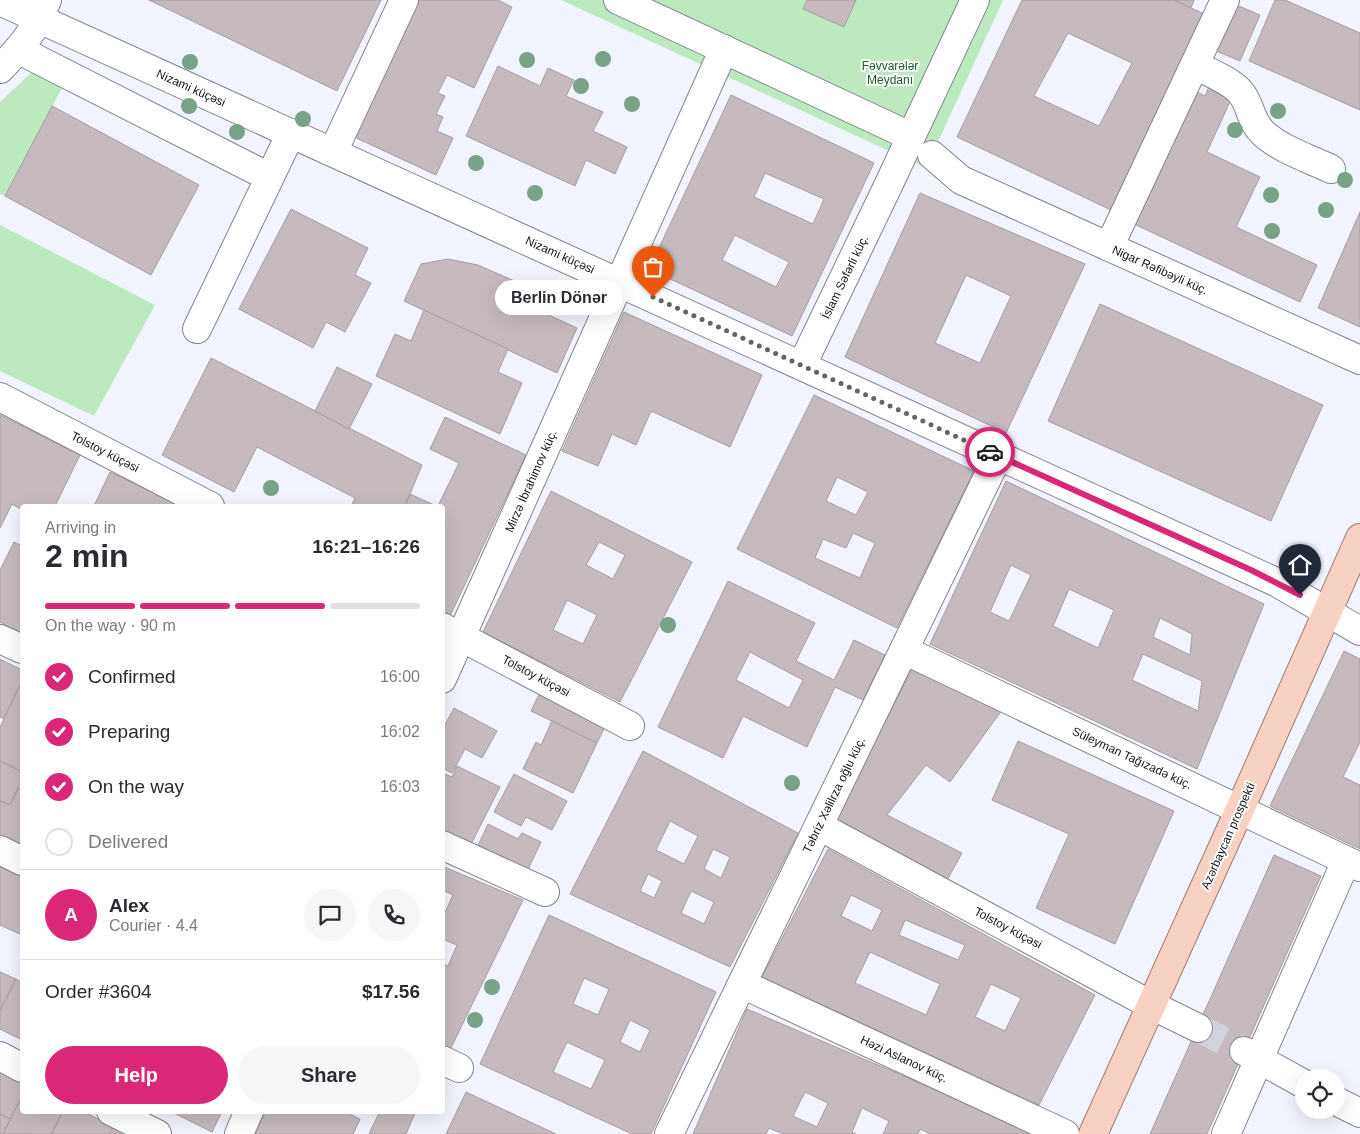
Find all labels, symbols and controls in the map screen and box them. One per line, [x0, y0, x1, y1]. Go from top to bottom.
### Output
park label: Fəvvarələr Meydanı [862, 59, 918, 87]
street label: Nizami küçəsi [154, 67, 228, 109]
street label: İslam Səfərli küç. [819, 233, 871, 321]
street label: Nizami küçəsi [523, 234, 597, 276]
street label: Nigar Rəfibəyli küç. [1110, 243, 1210, 297]
pin [632, 246, 674, 297]
icon: bag [639, 253, 667, 281]
callout: Berlin Dönər [496, 280, 623, 314]
text: Berlin Dönər [511, 289, 607, 306]
courier [965, 427, 1015, 477]
street label: Mirzə İbrahimov küç. [502, 428, 560, 534]
street label: Tolstoy küçəsi [69, 429, 141, 475]
icon: car [976, 438, 1004, 466]
text: Arriving in [45, 519, 116, 536]
text: 16:21–16:26 [312, 536, 420, 557]
text: 2 min [45, 538, 129, 574]
pin [1279, 544, 1321, 595]
icon: home [1286, 551, 1314, 579]
text: On the way · 90 m [45, 617, 176, 634]
street label: Tolstoy küçəsi [500, 652, 572, 700]
icon: check [45, 663, 73, 691]
text: Confirmed [88, 666, 176, 687]
text: 16:00 [380, 668, 420, 685]
icon: check [45, 718, 73, 746]
text: Preparing [88, 721, 170, 742]
text: 16:02 [380, 723, 420, 740]
street label: Süleyman Tağızadə küç. [1070, 724, 1194, 792]
street label: Təbriz Xəlilrza oğlu küç. [800, 735, 868, 855]
icon: check [45, 773, 73, 801]
text: On the way [88, 776, 184, 797]
text: 16:03 [380, 778, 420, 795]
street label: Azərbaycan prospekti [1198, 780, 1258, 892]
text: Delivered [88, 831, 168, 852]
button: chat [304, 889, 356, 941]
button: phone [368, 889, 420, 941]
text: Alex [109, 895, 149, 916]
text: A [64, 904, 78, 925]
street label: Tolstoy küçəsi [972, 904, 1044, 952]
text: Courier · 4.4 [109, 917, 198, 934]
text: Order #3604 [45, 981, 152, 1002]
text: $17.56 [362, 981, 420, 1002]
street label: Həzi Aslanov küç. [858, 1033, 950, 1085]
button: Help [45, 1046, 228, 1104]
button: Share [238, 1046, 420, 1104]
map controls [1295, 1069, 1345, 1119]
button: locate [1295, 1069, 1345, 1119]

